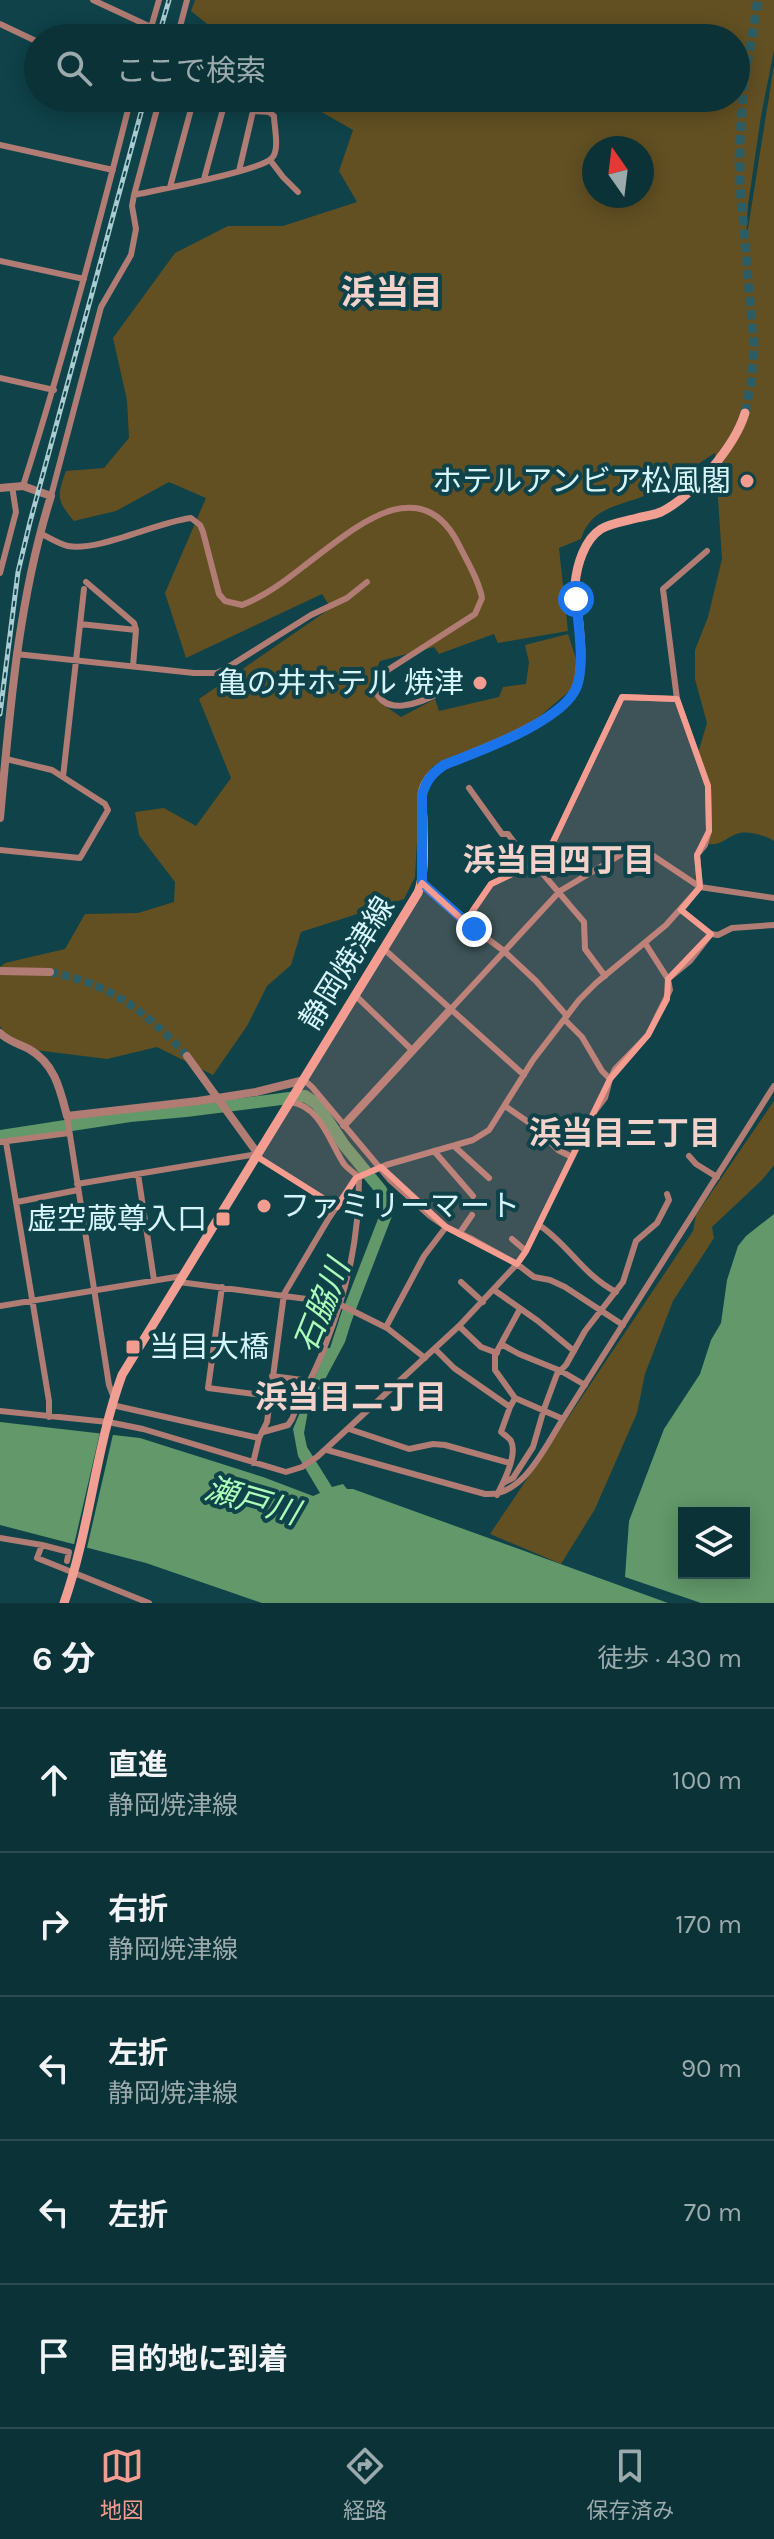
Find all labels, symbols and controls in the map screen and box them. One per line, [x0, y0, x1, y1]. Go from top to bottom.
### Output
search box [24, 24, 750, 112]
icon: search [52, 46, 96, 90]
text: ここで検索 [116, 53, 266, 89]
north arrow [582, 136, 654, 208]
district label: 浜当目 [341, 273, 443, 313]
place label: ホテルアンビア松風閣 [432, 463, 731, 499]
marker: ホテルアンビア松風閣 [738, 472, 756, 490]
route start [558, 581, 594, 617]
place label: 亀の井ホテル 焼津 [217, 665, 464, 701]
marker: 亀の井ホテル 焼津 [471, 674, 489, 692]
district label: 浜当目四丁目 [463, 842, 655, 879]
street label: 静岡焼津線 [292, 890, 402, 1036]
route end [456, 911, 492, 947]
district label: 浜当目三丁目 [529, 1115, 721, 1152]
place label: ファミリーマート [280, 1188, 520, 1224]
marker: ファミリーマート [255, 1197, 273, 1215]
place label: 虚空蔵尊入口 [27, 1201, 207, 1237]
marker: 虚空蔵尊入口 [214, 1210, 232, 1228]
water label: 石脇川 [287, 1252, 358, 1357]
place label: 当目大橋 [149, 1329, 269, 1365]
marker: 当目大橋 [124, 1338, 142, 1356]
district label: 浜当目二丁目 [255, 1379, 447, 1416]
water label: 瀬戸川 [201, 1470, 306, 1533]
map controls [678, 1507, 750, 1579]
button: layers [678, 1507, 750, 1579]
text: 6 分 [32, 1639, 95, 1679]
text: 徒歩 · 430 m [597, 1643, 742, 1674]
text: 直進 [108, 1747, 168, 1783]
icon: ahead [32, 1758, 76, 1802]
text: 100 m [672, 1765, 742, 1796]
text: 静岡焼津線 [108, 1790, 238, 1821]
text: 右折 [108, 1891, 168, 1927]
icon: right [32, 1902, 76, 1946]
text: 170 m [675, 1909, 742, 1940]
text: 静岡焼津線 [108, 1934, 238, 1965]
text: 左折 [108, 2035, 168, 2071]
icon: left [32, 2046, 76, 2090]
text: 90 m [681, 2053, 742, 2084]
text: 静岡焼津線 [108, 2078, 238, 2109]
icon: left [32, 2190, 76, 2234]
text: 左折 [108, 2197, 168, 2233]
text: 70 m [684, 2197, 742, 2228]
icon: arrive [32, 2334, 76, 2378]
text: 目的地に到着 [108, 2341, 288, 2377]
tab: 地図 [100, 2444, 144, 2524]
tab: 経路 [343, 2444, 387, 2524]
tab: 保存済み [586, 2444, 674, 2524]

